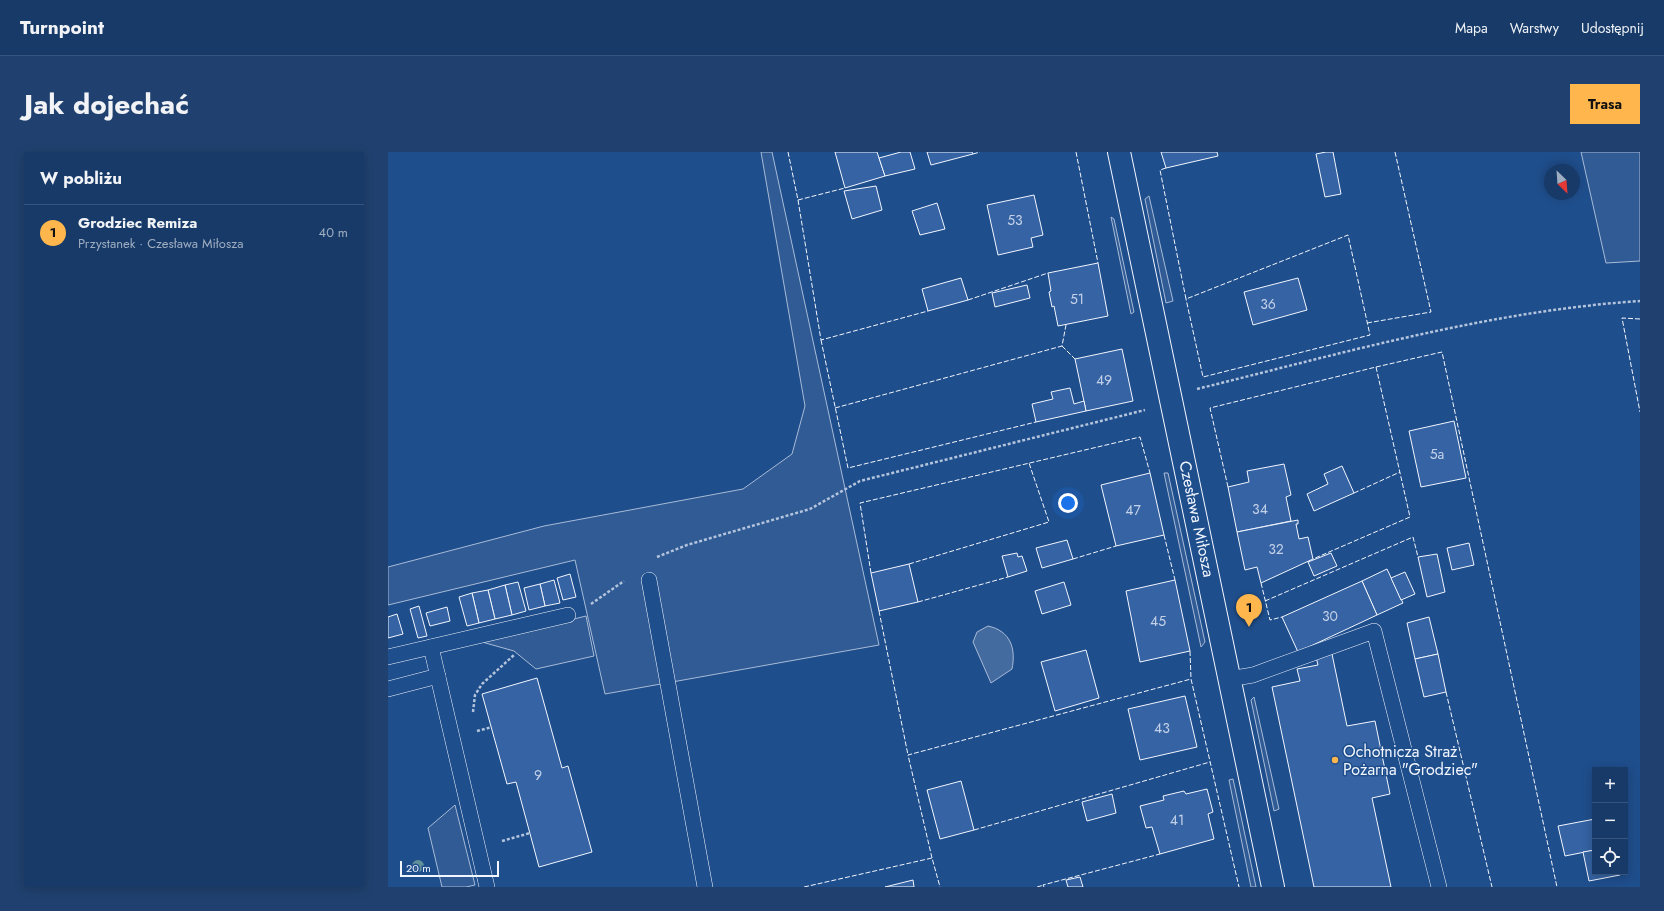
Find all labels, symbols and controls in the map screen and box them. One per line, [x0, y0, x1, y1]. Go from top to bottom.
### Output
text: Turnpoint [20, 14, 104, 41]
text: Mapa [1455, 18, 1488, 38]
text: Warstwy [1510, 18, 1559, 38]
text: Udostępnij [1581, 18, 1644, 38]
text: Jak dojechać [24, 84, 189, 125]
button: Trasa [1570, 84, 1640, 124]
north arrow [1544, 164, 1580, 200]
text: W pobliżu [40, 166, 122, 190]
house number: 53 [1007, 210, 1023, 230]
text: Grodziec Remiza [78, 212, 197, 234]
text: 1 [50, 223, 56, 242]
text: 40 m [319, 223, 348, 242]
text: Przystanek · Czesława Miłosza [78, 234, 243, 253]
house number: 51 [1070, 289, 1084, 309]
house number: 36 [1260, 294, 1276, 314]
house number: 49 [1096, 370, 1112, 390]
house number: 5a [1430, 444, 1444, 464]
street label: Czesława Miłosza [1173, 459, 1221, 579]
your location [1058, 493, 1078, 513]
house number: 34 [1252, 499, 1268, 519]
house number: 47 [1125, 500, 1141, 520]
house number: 32 [1268, 539, 1284, 559]
pin: 1 [1236, 594, 1262, 627]
house number: 30 [1322, 606, 1338, 626]
house number: 45 [1150, 611, 1166, 631]
house number: 43 [1154, 718, 1170, 738]
place label: Ochotnicza Straż Pożarna "Grodziec" [1343, 740, 1478, 781]
marker: Ochotnicza Straż Pożarna "Grodziec" [1330, 755, 1340, 765]
house number: 9 [534, 765, 542, 785]
map controls [1592, 767, 1628, 875]
button: + [1592, 767, 1628, 803]
button: − [1592, 803, 1628, 839]
house number: 41 [1170, 810, 1184, 830]
button: locate [1592, 839, 1628, 875]
scale bar [400, 859, 499, 878]
text: 20 m [406, 860, 431, 876]

